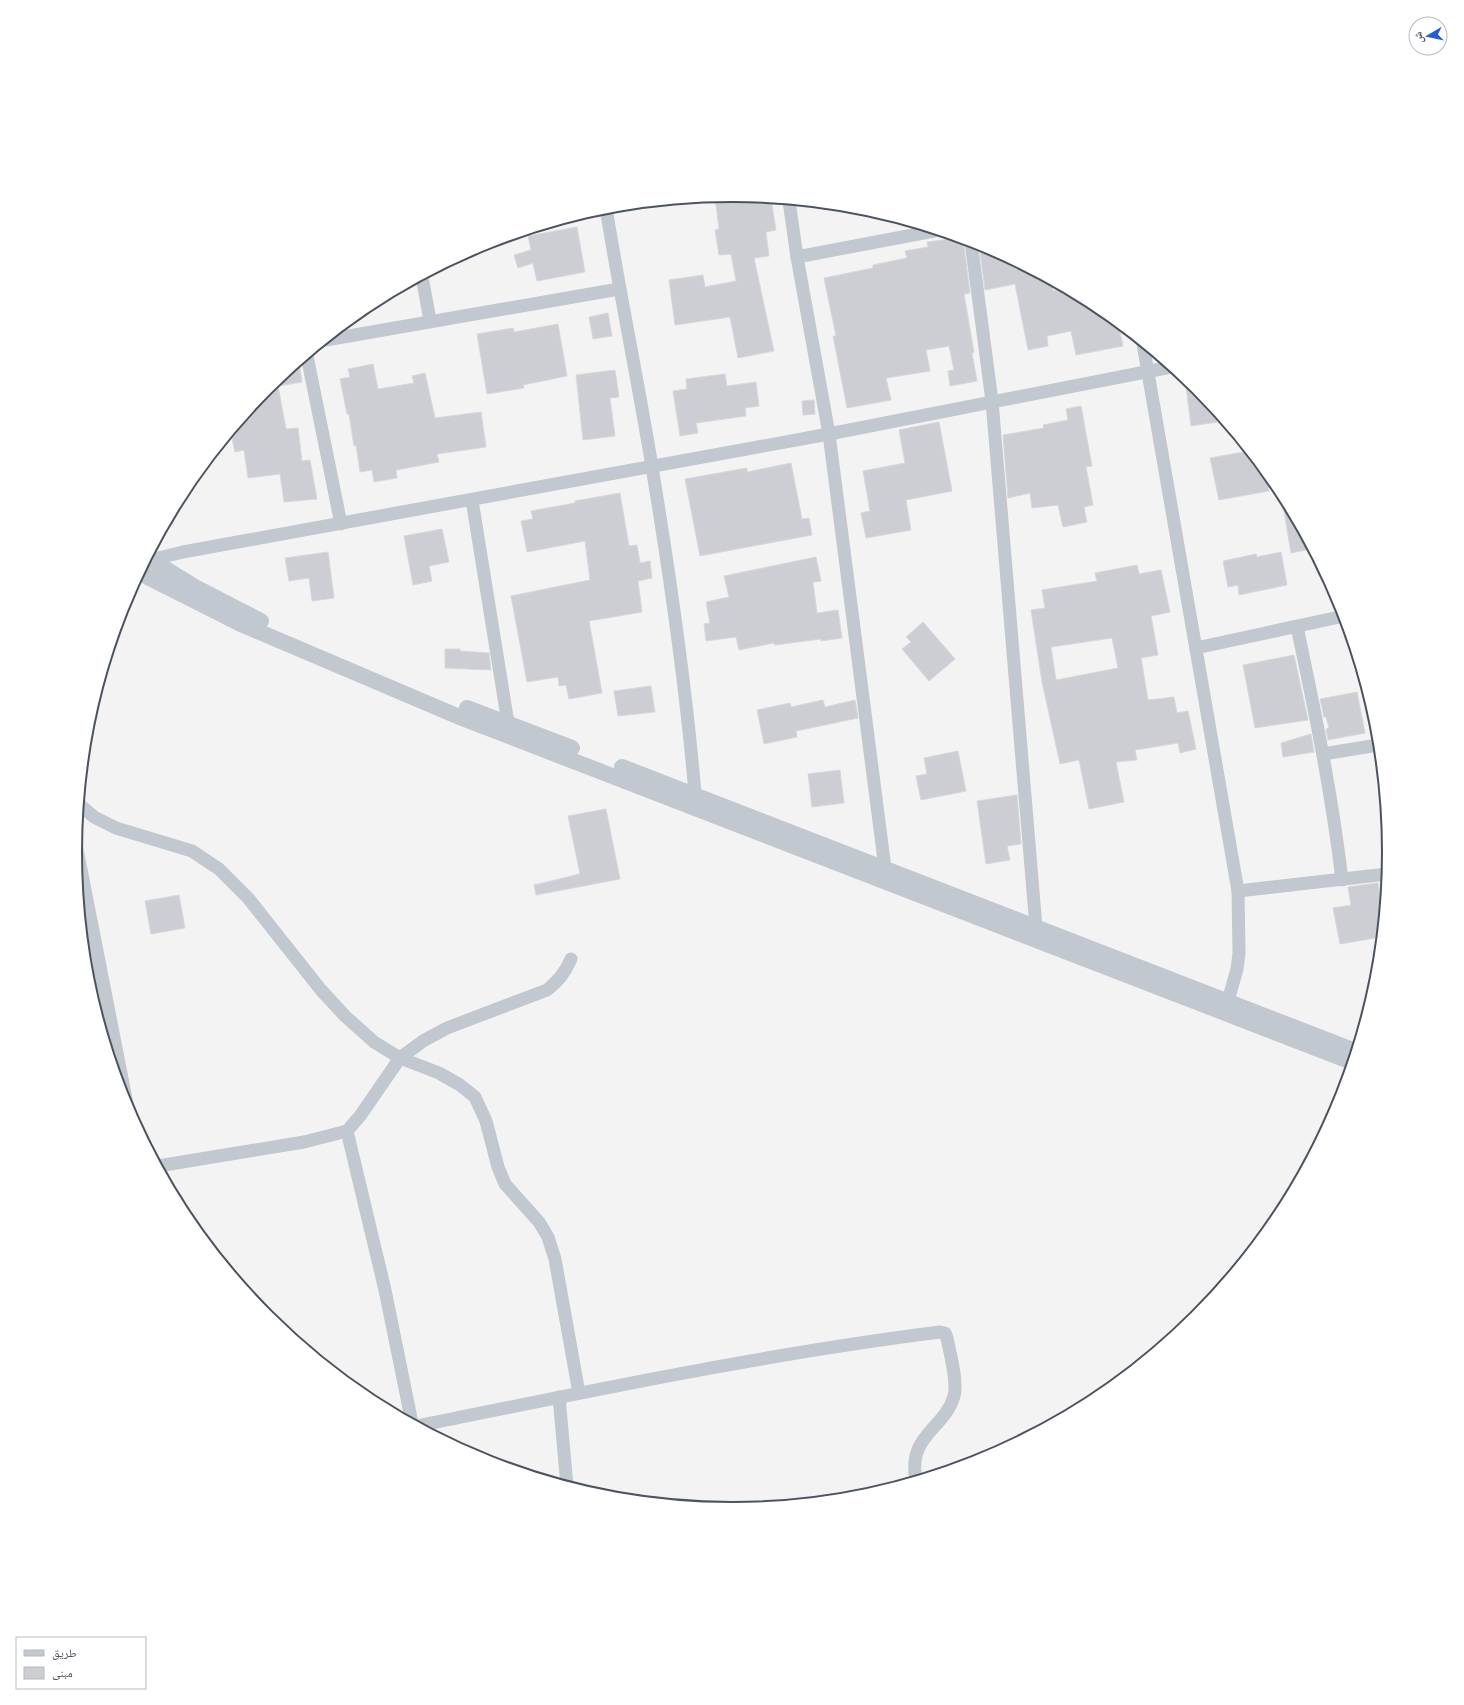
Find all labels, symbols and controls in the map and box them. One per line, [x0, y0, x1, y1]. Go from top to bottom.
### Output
north arrow [1408, 16, 1448, 56]
text: ش [1411, 30, 1427, 44]
legend [16, 1637, 146, 1689]
text: طريق [52, 1646, 77, 1660]
text: مبنى [52, 1666, 73, 1680]

